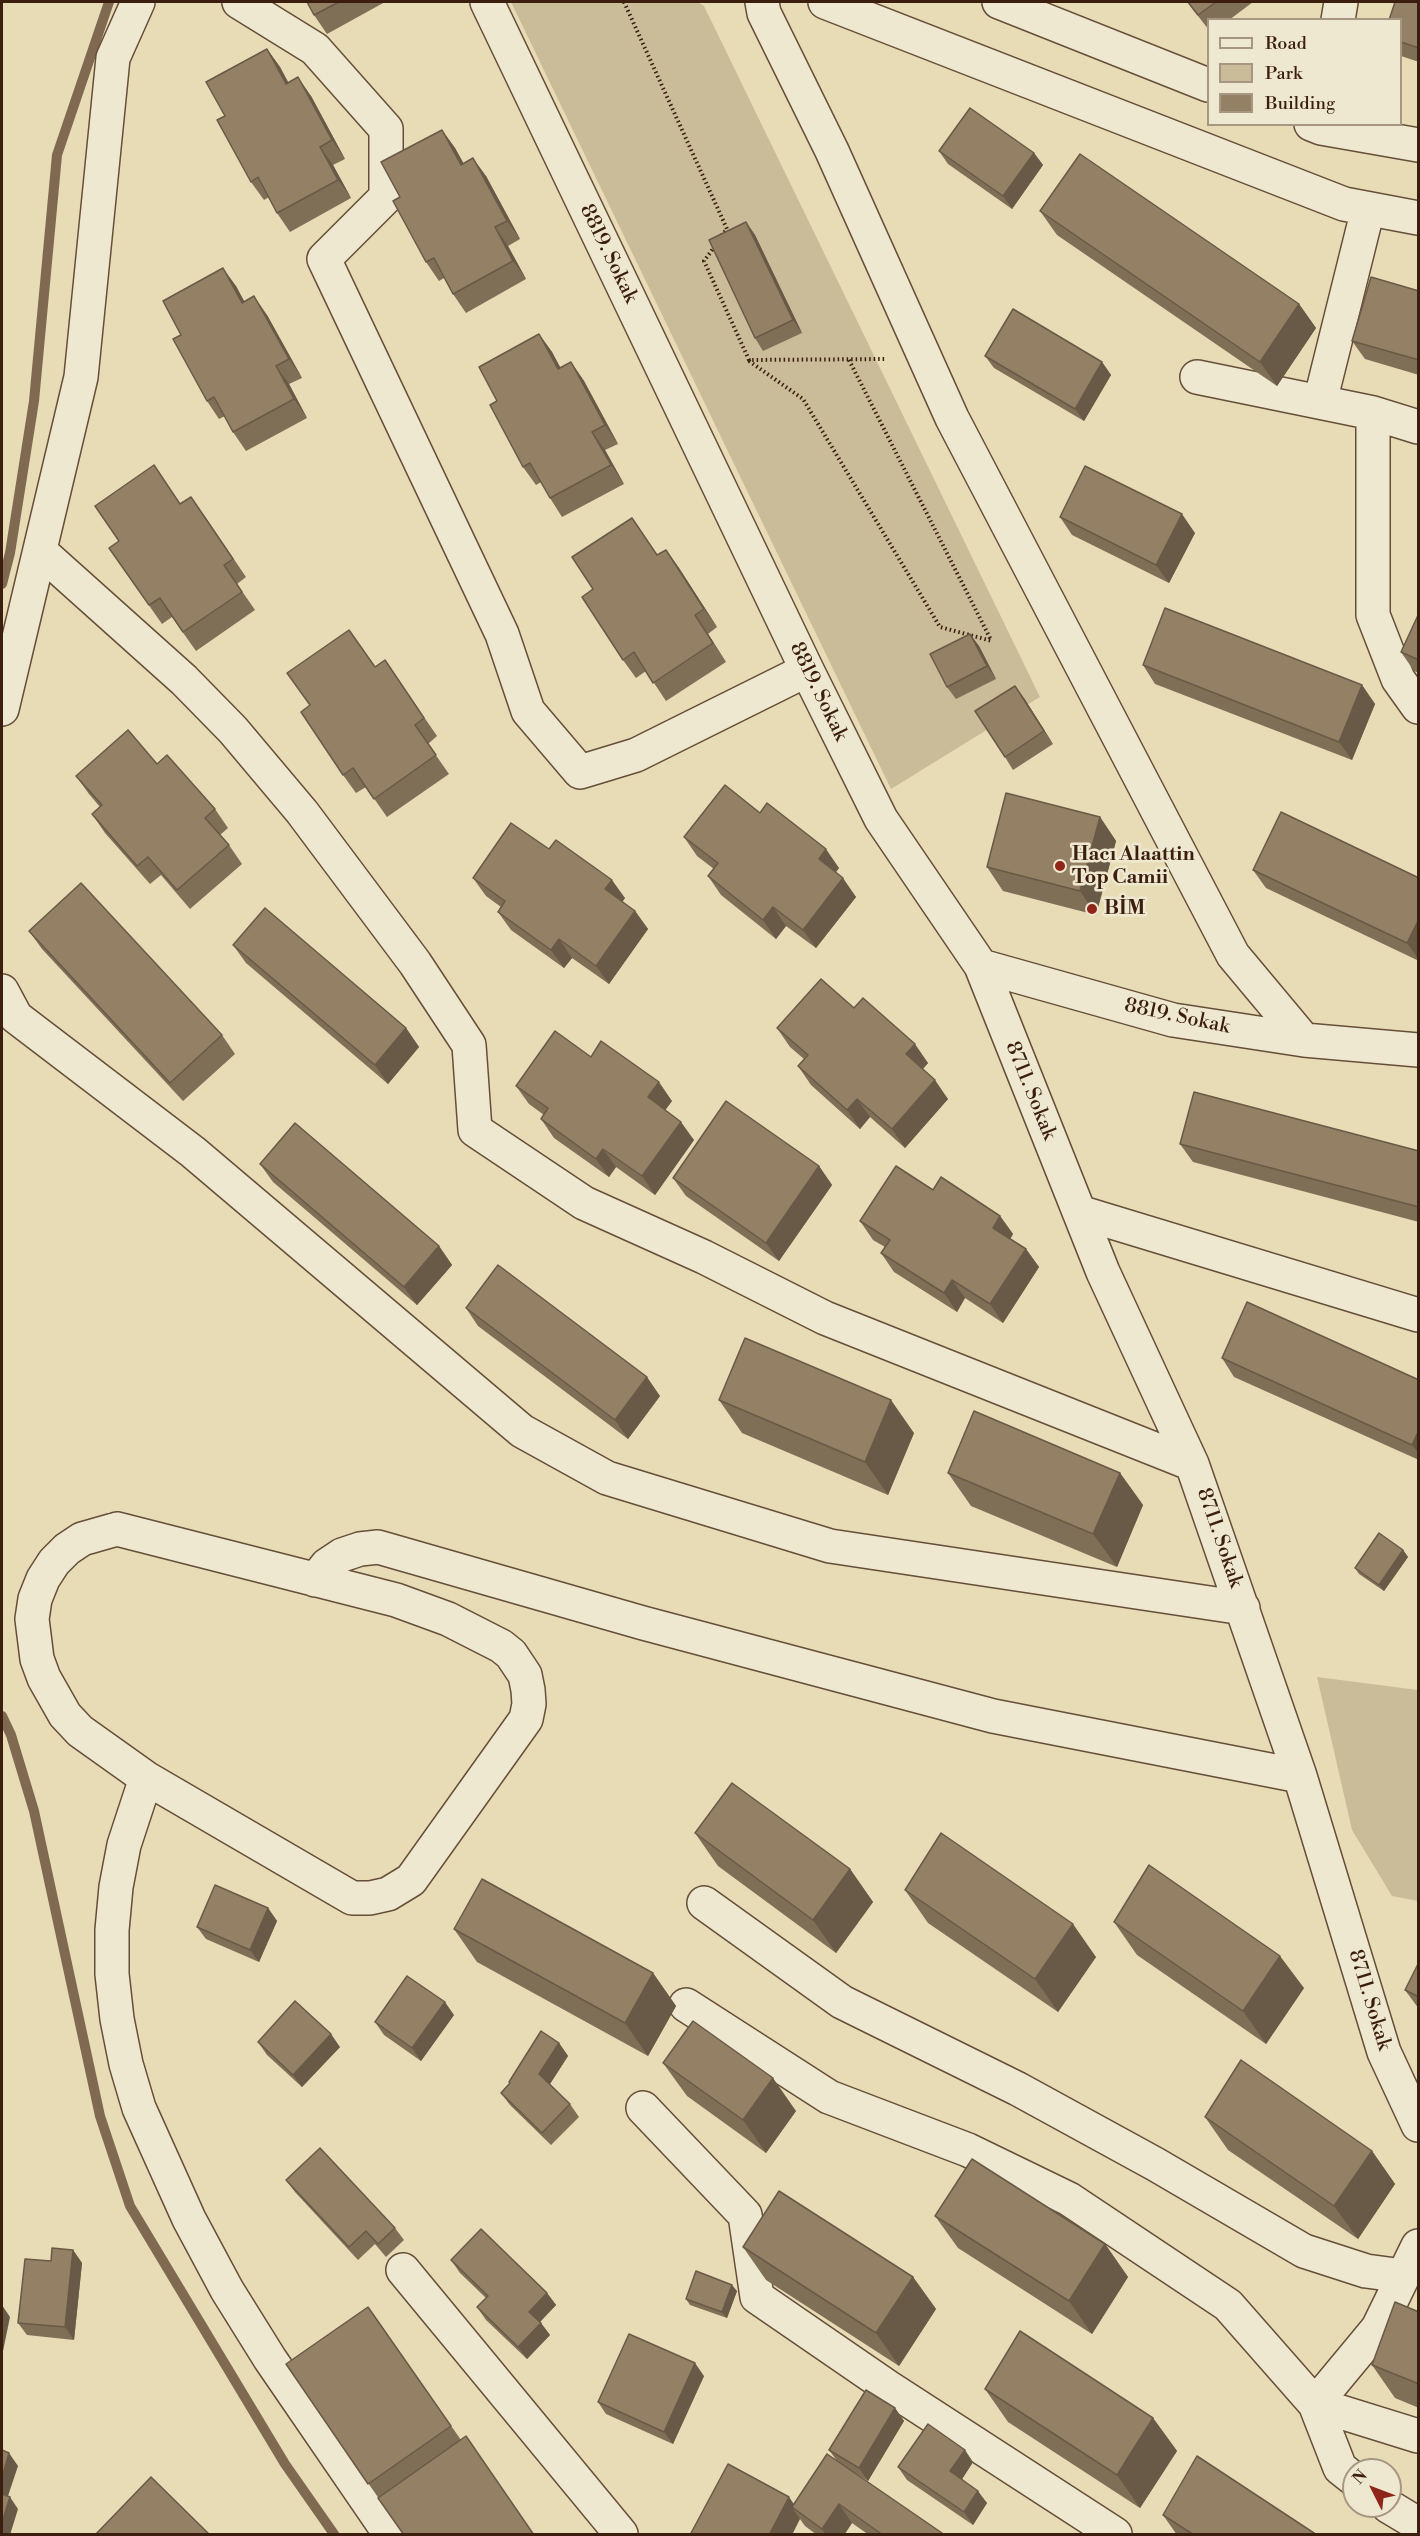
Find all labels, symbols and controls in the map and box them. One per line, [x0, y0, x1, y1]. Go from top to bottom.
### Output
legend [1207, 18, 1402, 126]
text: Road [1265, 32, 1307, 55]
text: Park [1265, 62, 1302, 85]
text: Building [1265, 92, 1335, 115]
street label: 8819. Sokak [574, 201, 642, 307]
street label: 8819. Sokak [784, 639, 852, 745]
place label: Hacı Alaattin Top Camii [1072, 843, 1195, 890]
marker: Hacı Alaattin Top Camii [1053, 859, 1067, 873]
place label: BİM [1104, 897, 1145, 921]
marker: BİM [1085, 902, 1099, 916]
street label: 8819. Sokak [1122, 994, 1232, 1040]
street label: 8711. Sokak [999, 1038, 1061, 1144]
street label: 8711. Sokak [1191, 1485, 1247, 1591]
street label: 8711. Sokak [1342, 1947, 1396, 2053]
north arrow [1342, 2458, 1402, 2518]
text: N [1348, 2466, 1372, 2489]

